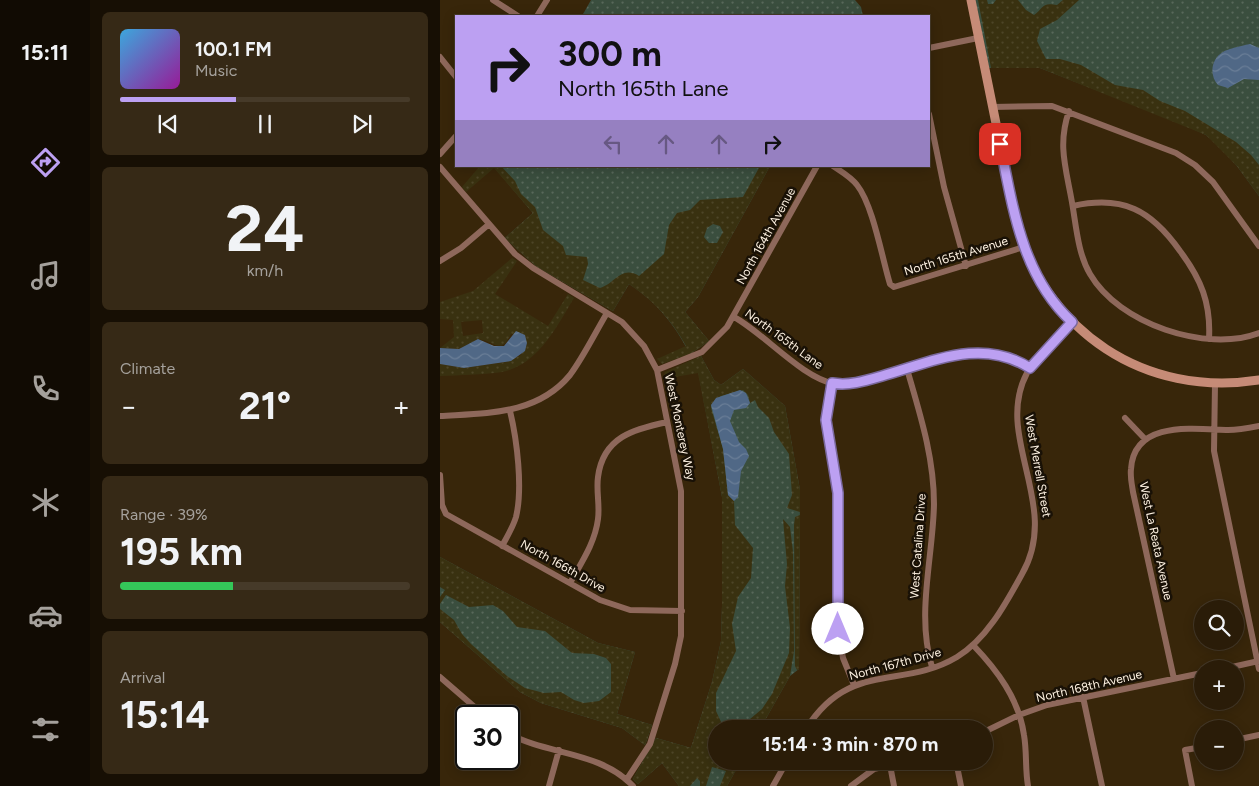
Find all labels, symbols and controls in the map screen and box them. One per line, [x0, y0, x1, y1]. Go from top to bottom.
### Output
text: 300 m [558, 33, 662, 75]
icon: right [475, 35, 540, 100]
text: 100.1 FM [195, 38, 272, 61]
text: 15:11 [21, 39, 69, 66]
text: Music [195, 61, 237, 80]
text: North 165th Lane [558, 75, 728, 102]
icon: previous [154, 110, 182, 138]
icon: pause [251, 110, 279, 138]
icon: next [348, 110, 376, 138]
pin [979, 123, 1021, 165]
icon: left [599, 130, 627, 158]
icon: ahead [652, 130, 680, 158]
icon: ahead [705, 130, 733, 158]
icon: right [758, 130, 786, 158]
icon: arrive [986, 130, 1014, 158]
icon: directions [28, 145, 63, 180]
street label: North 164th Avenue [734, 185, 799, 287]
text: 24 [226, 189, 304, 267]
street label: North 165th Avenue [902, 233, 1010, 278]
icon: music [28, 258, 63, 293]
text: km/h [247, 261, 283, 280]
street label: North 165th Lane [742, 306, 826, 372]
text: Climate [120, 359, 175, 378]
icon: phone [28, 371, 63, 406]
street label: West Monterey Way [662, 372, 698, 482]
text: 21° [239, 383, 291, 429]
text: − [120, 389, 137, 423]
text: + [393, 389, 410, 423]
street label: West Merrell Street [1022, 414, 1054, 519]
street label: West La Reata Avenue [1137, 481, 1175, 602]
icon: climate [28, 485, 63, 520]
street label: West Catalina Drive [907, 493, 929, 599]
text: Range · 39% [120, 505, 208, 524]
text: 195 km [120, 529, 243, 575]
street label: North 166th Drive [518, 537, 608, 595]
icon: car [28, 598, 63, 633]
map controls [1194, 600, 1244, 770]
button: search [1194, 600, 1244, 650]
position arrow [811, 602, 863, 654]
street label: North 167th Drive [847, 645, 943, 683]
button: + [1194, 660, 1244, 710]
street label: North 168th Avenue [1035, 667, 1144, 705]
text: Arrival [120, 668, 165, 687]
text: 15:14 [120, 692, 210, 738]
speed limit sign: 30 [455, 705, 520, 770]
icon: filters [28, 712, 63, 747]
button: − [1194, 720, 1244, 770]
text: 15:14 · 3 min · 870 m [763, 733, 938, 756]

